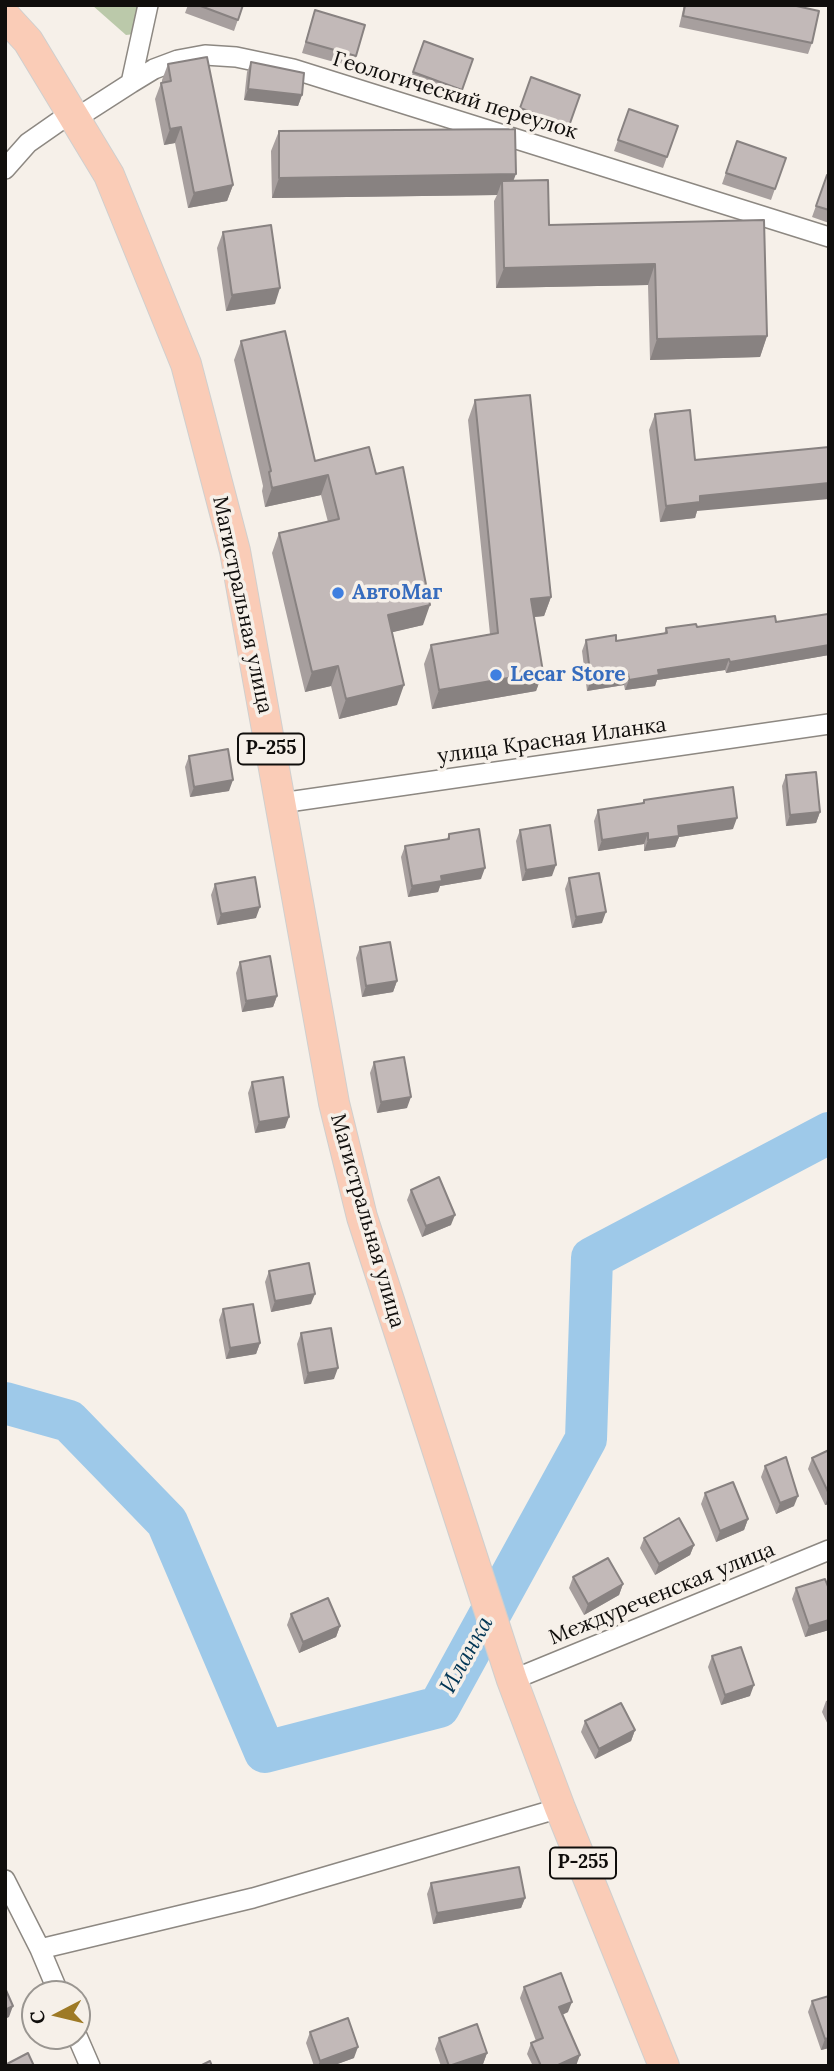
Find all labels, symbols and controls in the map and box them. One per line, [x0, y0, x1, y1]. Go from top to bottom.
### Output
street label: Геологический переулок [330, 47, 580, 145]
street label: Магистральная улица [207, 494, 277, 716]
place label: АвтоМаг [352, 580, 443, 606]
marker: АвтоМаг [330, 585, 346, 601]
place label: Lecar Store [510, 662, 626, 688]
marker: Lecar Store [488, 667, 504, 683]
street label: улица Красная Иланка [436, 712, 668, 770]
road number: Р-255 [238, 734, 304, 764]
street label: Магистральная улица [324, 1111, 410, 1331]
street label: Междуреченская улица [545, 1537, 779, 1651]
water label: Иланка [435, 1612, 499, 1698]
road number: Р-255 [550, 1848, 616, 1879]
north arrow [21, 1980, 91, 2050]
text: С [24, 2009, 50, 2025]

